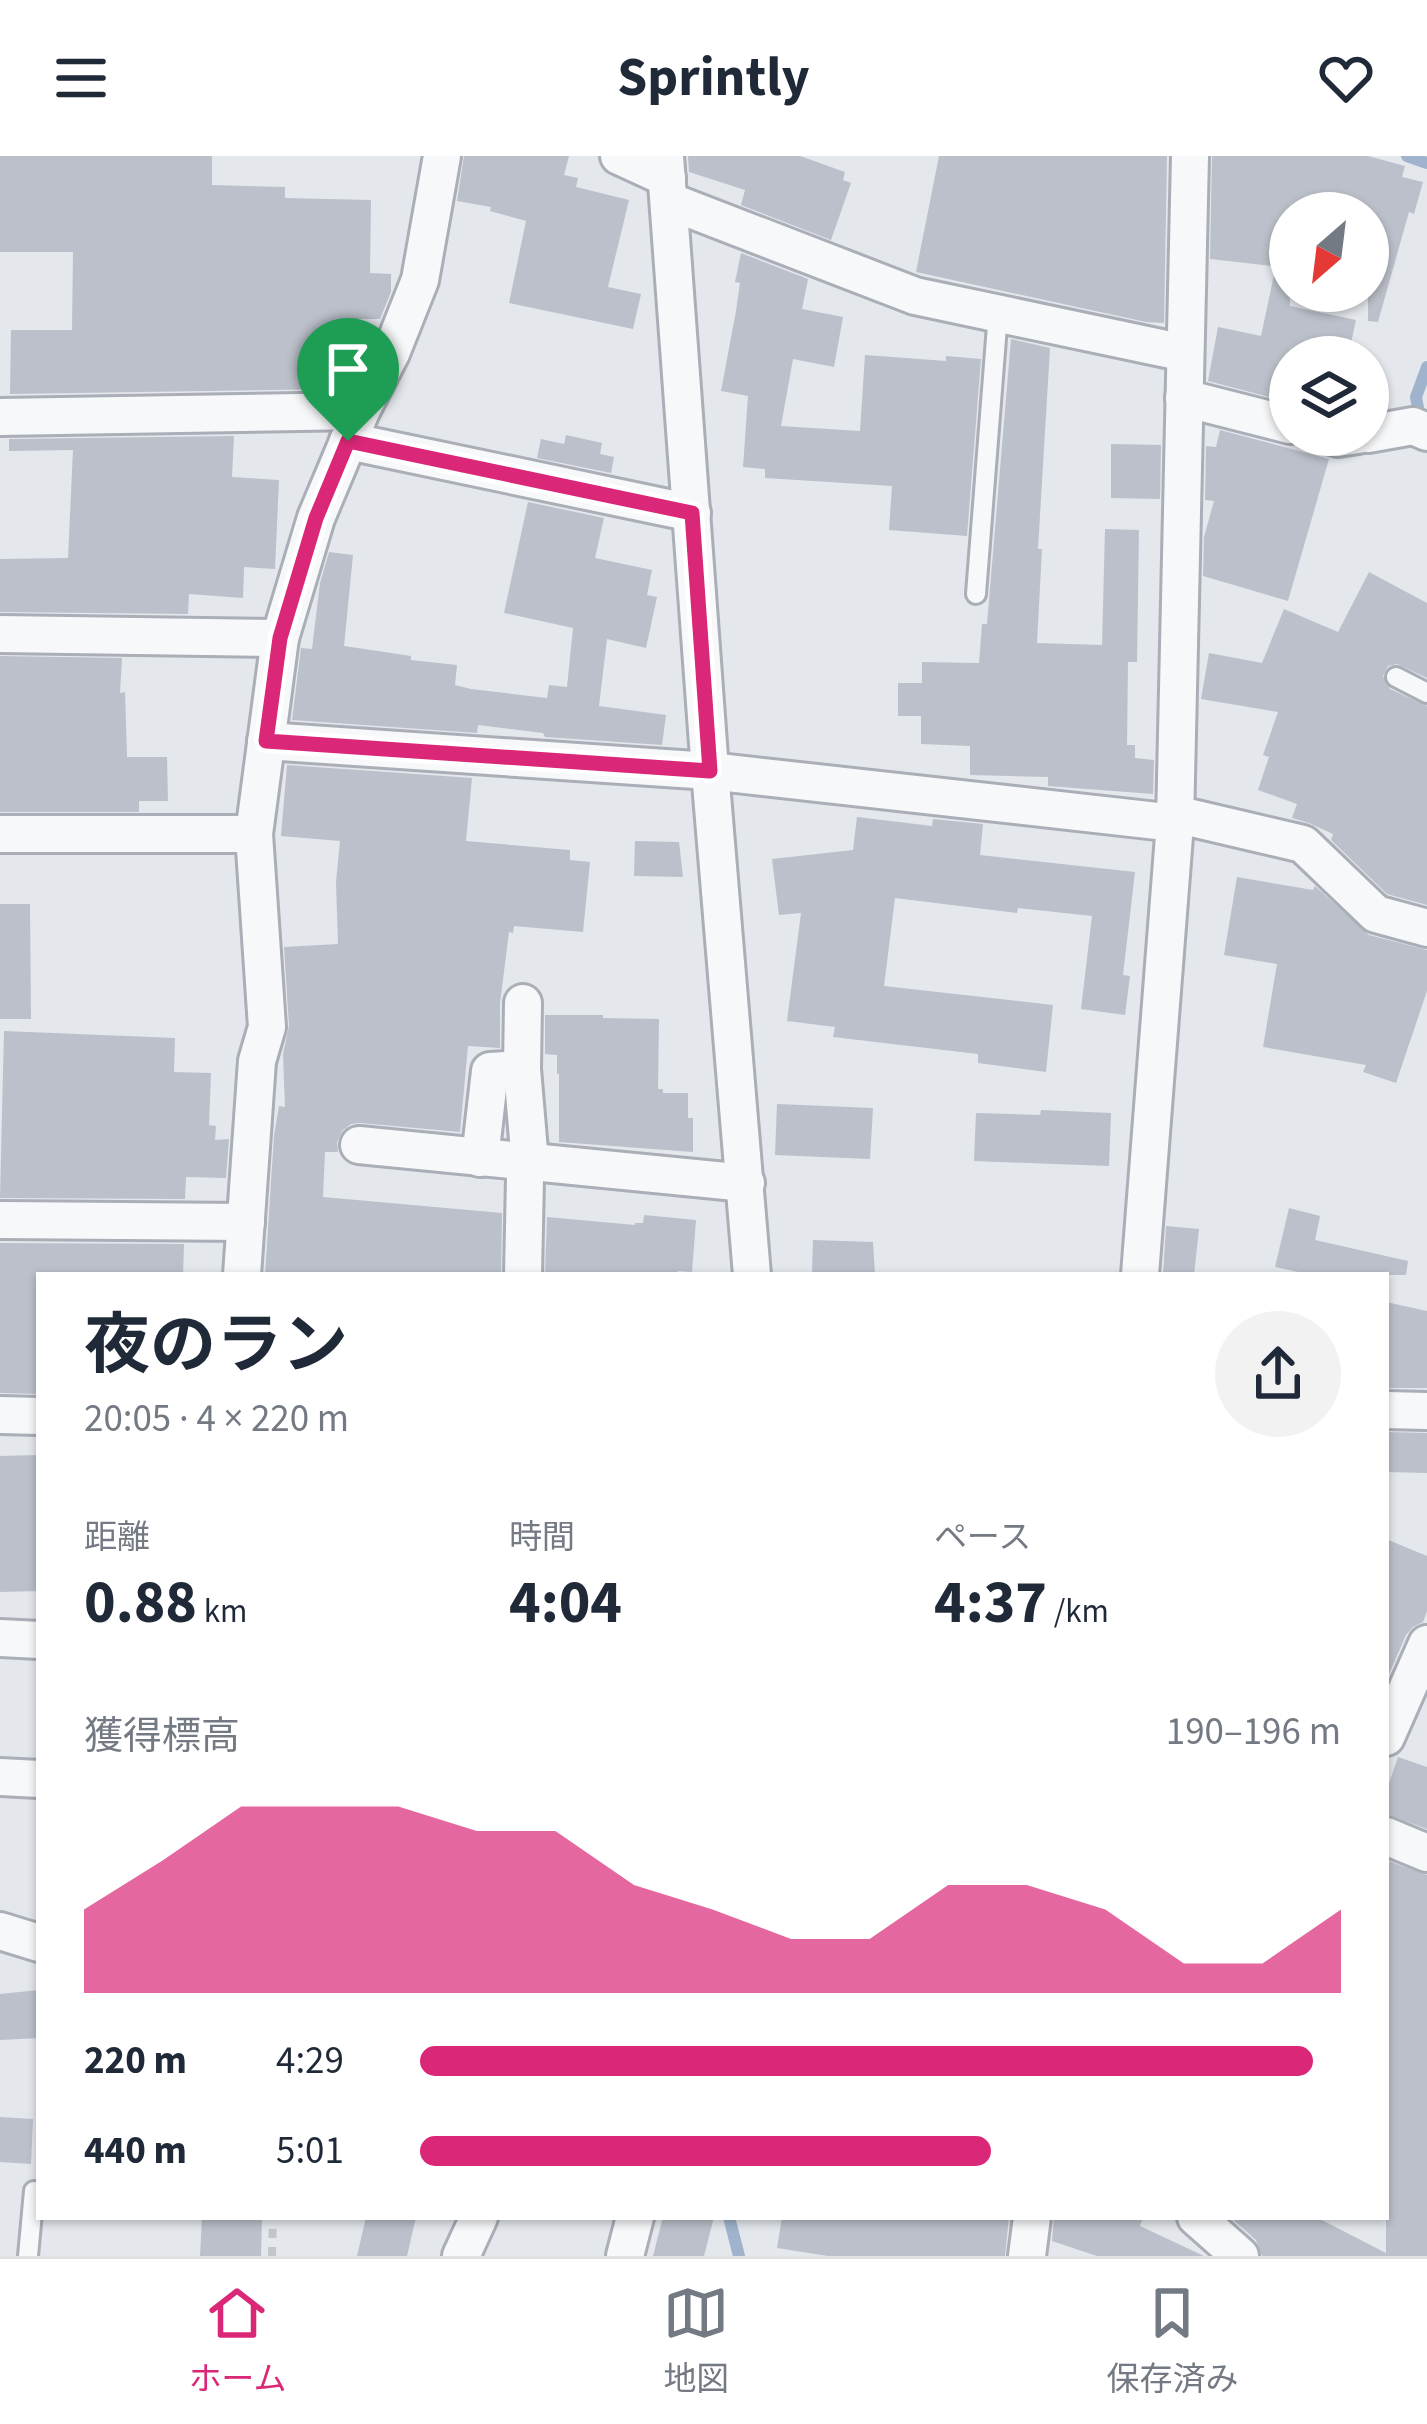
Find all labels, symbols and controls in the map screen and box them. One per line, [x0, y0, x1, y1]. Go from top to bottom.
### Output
text: Sprintly [617, 40, 810, 117]
icon: menu [48, 45, 114, 111]
icon: heart [1313, 45, 1379, 111]
north arrow [1269, 192, 1389, 312]
map controls [1269, 192, 1389, 456]
pin [297, 318, 399, 441]
icon: arrive [315, 336, 381, 402]
button: layers [1269, 336, 1389, 456]
text: 夜のラン [84, 1299, 348, 1393]
button: share [1215, 1311, 1341, 1437]
text: 20:05 · 4 × 220 m [84, 1391, 349, 1447]
text: 距離 [84, 1514, 150, 1561]
text: 時間 [509, 1514, 575, 1561]
text: ペース [934, 1514, 1031, 1561]
text: 0.88 [84, 1561, 197, 1646]
text: 4:04 [509, 1561, 622, 1646]
text: 4:37 [934, 1561, 1047, 1646]
text: km [197, 1588, 247, 1635]
text: /km [1047, 1588, 1109, 1635]
text: 190–196 m [1166, 1704, 1341, 1760]
text: 獲得標高 [84, 1709, 240, 1765]
text: 220 m [84, 2033, 187, 2089]
text: 4:29 [276, 2033, 344, 2089]
text: 440 m [84, 2123, 187, 2179]
text: 5:01 [276, 2123, 344, 2179]
tab: ホーム [188, 2280, 287, 2403]
tab: 地図 [663, 2280, 729, 2403]
tab: 保存済み [1106, 2280, 1238, 2403]

